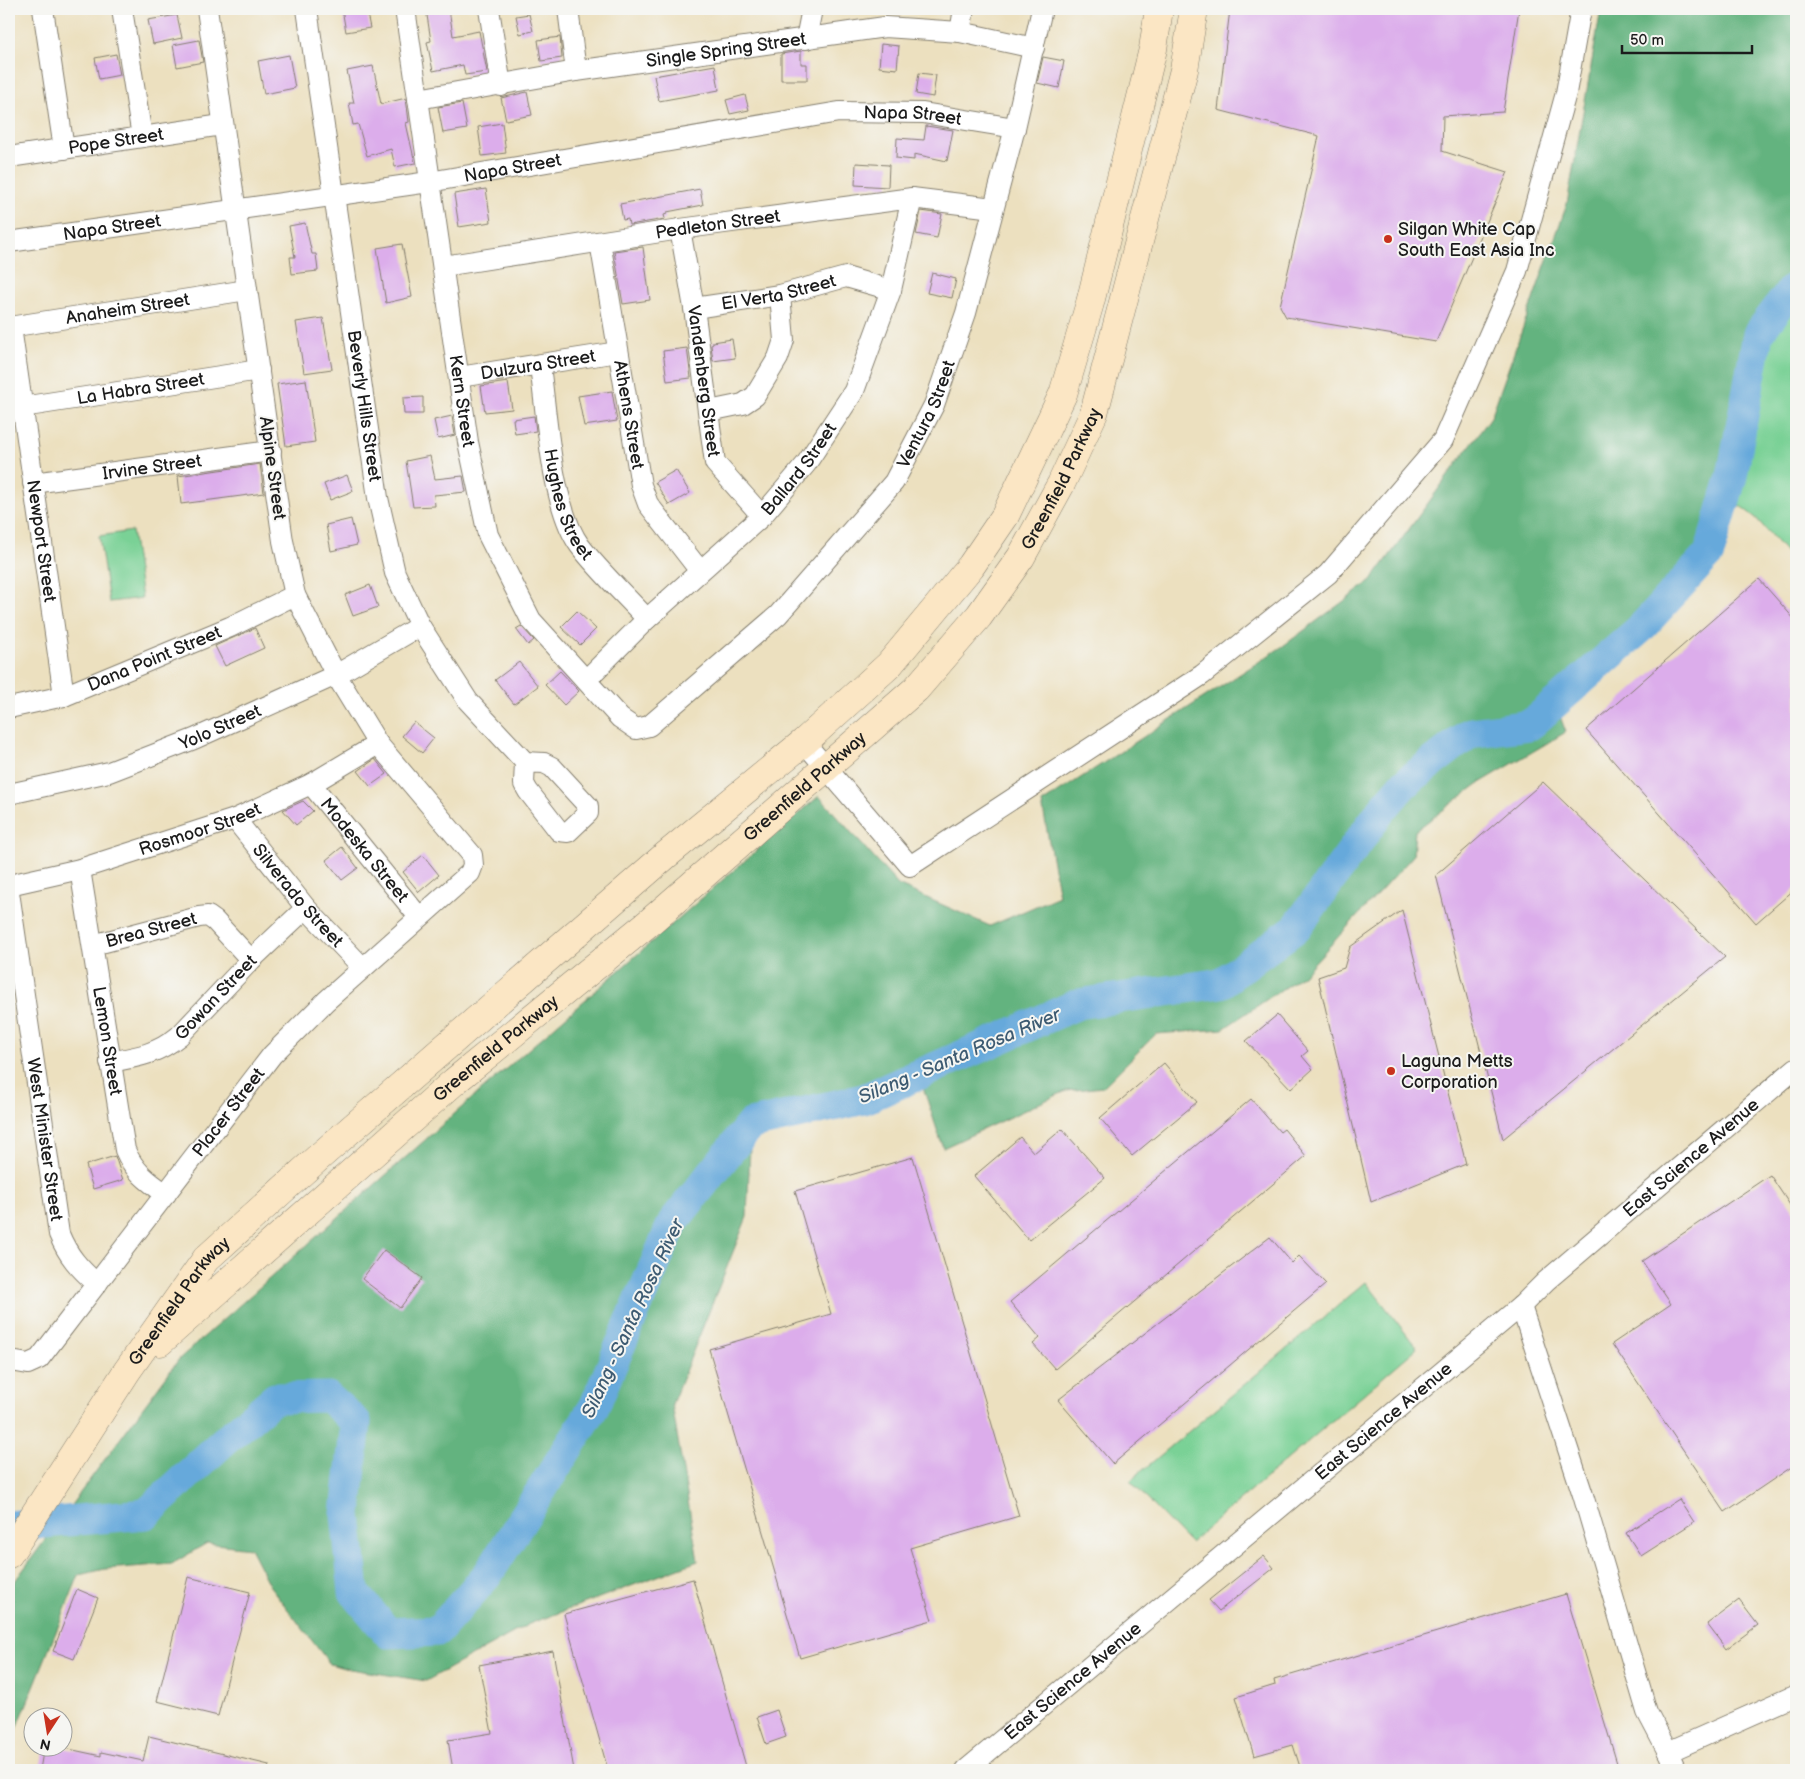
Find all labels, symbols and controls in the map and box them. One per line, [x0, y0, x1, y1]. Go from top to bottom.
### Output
scale bar [1622, 22, 1752, 54]
street label: Single Spring Street [645, 28, 808, 72]
text: 50 m [1630, 31, 1664, 50]
street label: Napa Street [863, 102, 964, 130]
street label: Pope Street [67, 124, 165, 159]
street label: Napa Street [462, 150, 563, 187]
street label: Pedleton Street [654, 206, 782, 244]
street label: Napa Street [62, 210, 163, 245]
place label: Silgan White Cap South East Asia Inc [1398, 219, 1554, 261]
marker: Silgan White Cap South East Asia Inc [1382, 233, 1394, 245]
street label: El Verta Street [720, 270, 839, 315]
street label: Anaheim Street [64, 289, 192, 329]
street label: Vandenberg Street [683, 304, 724, 459]
street label: Beverly Hills Street [343, 329, 386, 483]
street label: Dulzura Street [479, 346, 598, 384]
street label: Kern Street [444, 354, 479, 449]
street label: Ventura Street [893, 357, 960, 472]
street label: Athens Street [609, 359, 648, 471]
street label: La Habra Street [75, 369, 206, 409]
street label: Greenfield Parkway [1017, 405, 1106, 554]
street label: Alpine Street [255, 415, 290, 522]
street label: Ballard Street [757, 419, 841, 520]
street label: Hughes Street [539, 447, 597, 565]
street label: Irvine Street [101, 450, 203, 485]
street label: Newport Street [22, 478, 60, 604]
street label: Dana Point Street [84, 622, 225, 696]
street label: Yolo Street [175, 700, 265, 755]
street label: Greenfield Parkway [739, 727, 871, 846]
street label: Modeska Street [316, 794, 413, 907]
street label: Rosmoor Street [136, 798, 265, 860]
street label: Silverado Street [248, 840, 348, 952]
street label: Brea Street [103, 908, 199, 952]
street label: Gowan Street [171, 950, 261, 1045]
street label: Lemon Street [88, 985, 126, 1097]
street label: Greenfield Parkway [429, 990, 563, 1106]
water label: Silang - Santa Rosa River [855, 1003, 1065, 1109]
place label: Laguna Metts Corporation [1401, 1051, 1513, 1093]
street label: West Minister Street [22, 1056, 67, 1223]
street label: Placer Street [188, 1064, 270, 1161]
marker: Laguna Metts Corporation [1385, 1065, 1397, 1077]
street label: East Science Avenue [1619, 1094, 1764, 1222]
water label: Silang - Santa Rosa River [577, 1214, 690, 1422]
street label: Greenfield Parkway [124, 1232, 235, 1370]
street label: East Science Avenue [1311, 1358, 1457, 1485]
street label: East Science Avenue [1000, 1618, 1146, 1744]
north arrow [22, 1706, 72, 1756]
text: N [38, 1735, 52, 1754]

